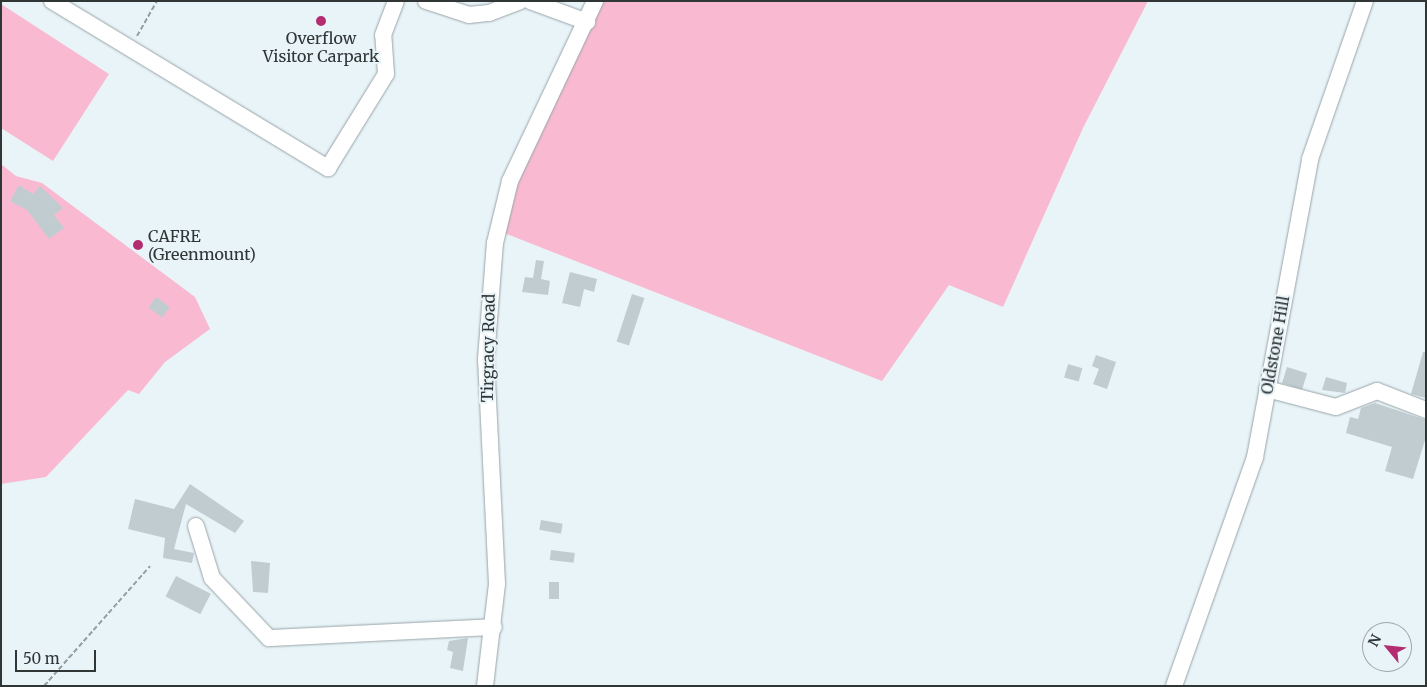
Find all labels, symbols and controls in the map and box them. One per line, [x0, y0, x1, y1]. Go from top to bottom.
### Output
marker: Overflow Visitor Carpark [315, 15, 327, 27]
place label: Overflow Visitor Carpark [263, 28, 379, 66]
place label: CAFRE (Greenmount) [148, 226, 256, 264]
marker: CAFRE (Greenmount) [132, 239, 144, 251]
street label: Tirgracy Road [477, 293, 499, 403]
street label: Oldstone Hill [1257, 294, 1293, 396]
north arrow [1362, 622, 1412, 672]
text: N [1364, 631, 1385, 650]
scale bar [18, 640, 99, 672]
text: 50 m [23, 649, 60, 668]

